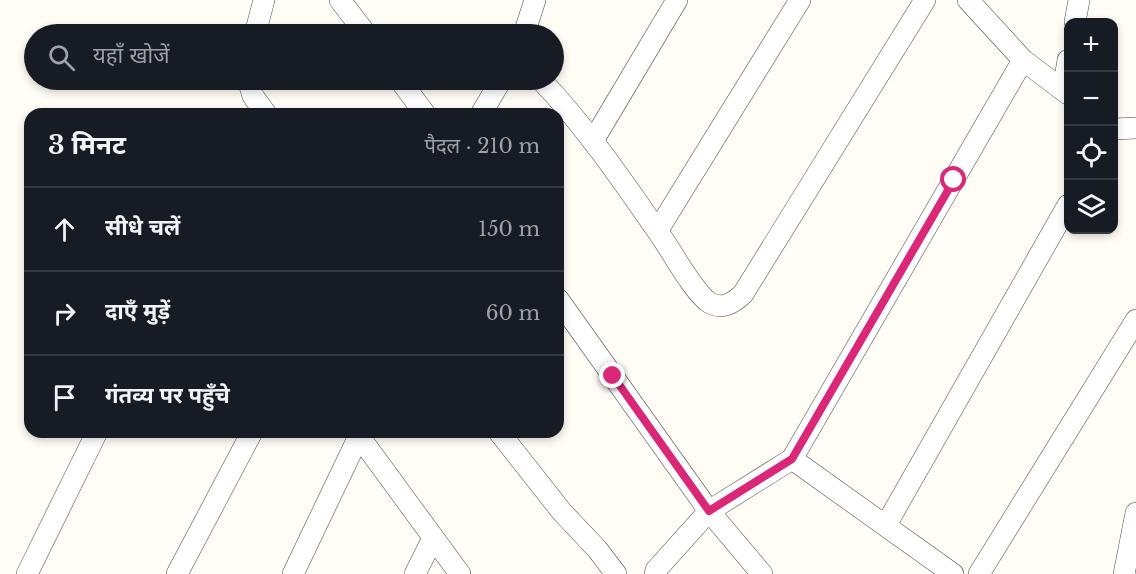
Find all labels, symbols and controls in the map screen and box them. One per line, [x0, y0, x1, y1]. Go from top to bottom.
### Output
map controls [1064, 18, 1118, 234]
button: + [1064, 18, 1118, 72]
search box [24, 24, 564, 90]
icon: search [45, 41, 78, 74]
text: यहाँ खोजें [93, 42, 169, 69]
button: − [1064, 72, 1118, 126]
button: locate [1064, 126, 1118, 180]
text: 3 मिनट [48, 129, 126, 161]
text: पैदल · 210 m [425, 134, 540, 158]
route start [940, 166, 966, 192]
button: layers [1064, 180, 1118, 234]
icon: ahead [48, 213, 81, 246]
text: सीधे चलें [105, 214, 180, 241]
text: 150 m [478, 217, 540, 241]
icon: right [48, 297, 81, 330]
text: दाएँ मुड़ें [105, 298, 170, 325]
text: 60 m [486, 301, 540, 325]
route end [599, 362, 625, 388]
icon: arrive [48, 381, 81, 414]
text: गंतव्य पर पहुँचे [105, 382, 230, 409]

